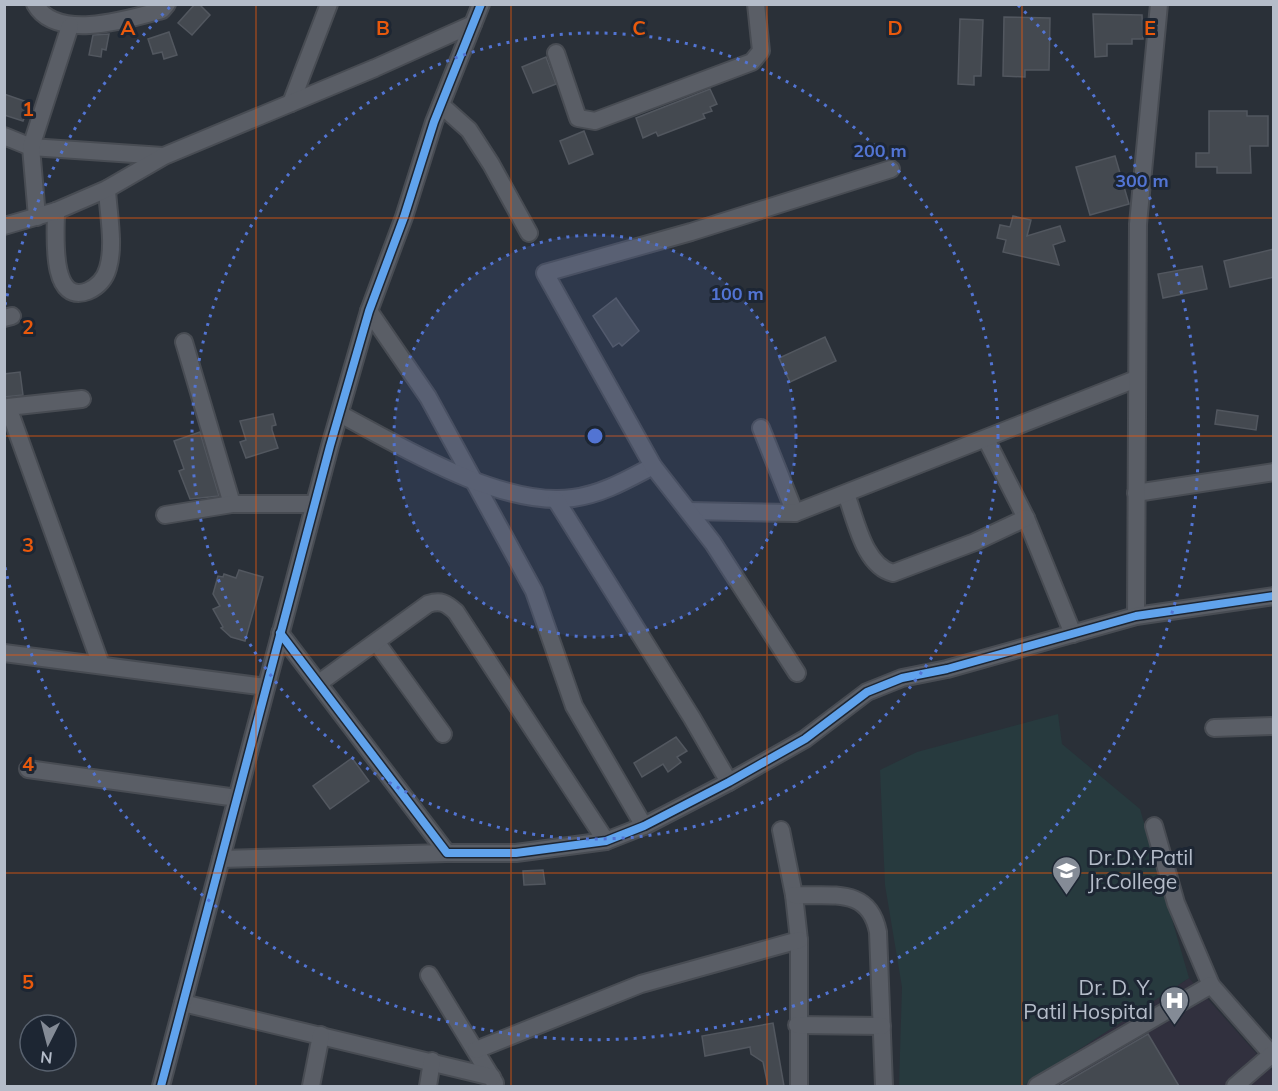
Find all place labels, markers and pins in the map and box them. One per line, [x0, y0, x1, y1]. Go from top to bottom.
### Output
centre of rings [585, 426, 605, 446]
place label: Dr.D.Y.Patil Jr.College [1088, 844, 1193, 894]
school or university icon: Dr.D.Y.Patil Jr.College [1051, 854, 1083, 896]
place label: Dr. D. Y. Patil Hospital [1023, 974, 1153, 1024]
hospital icon: Dr. D. Y. Patil Hospital [1158, 984, 1190, 1026]

